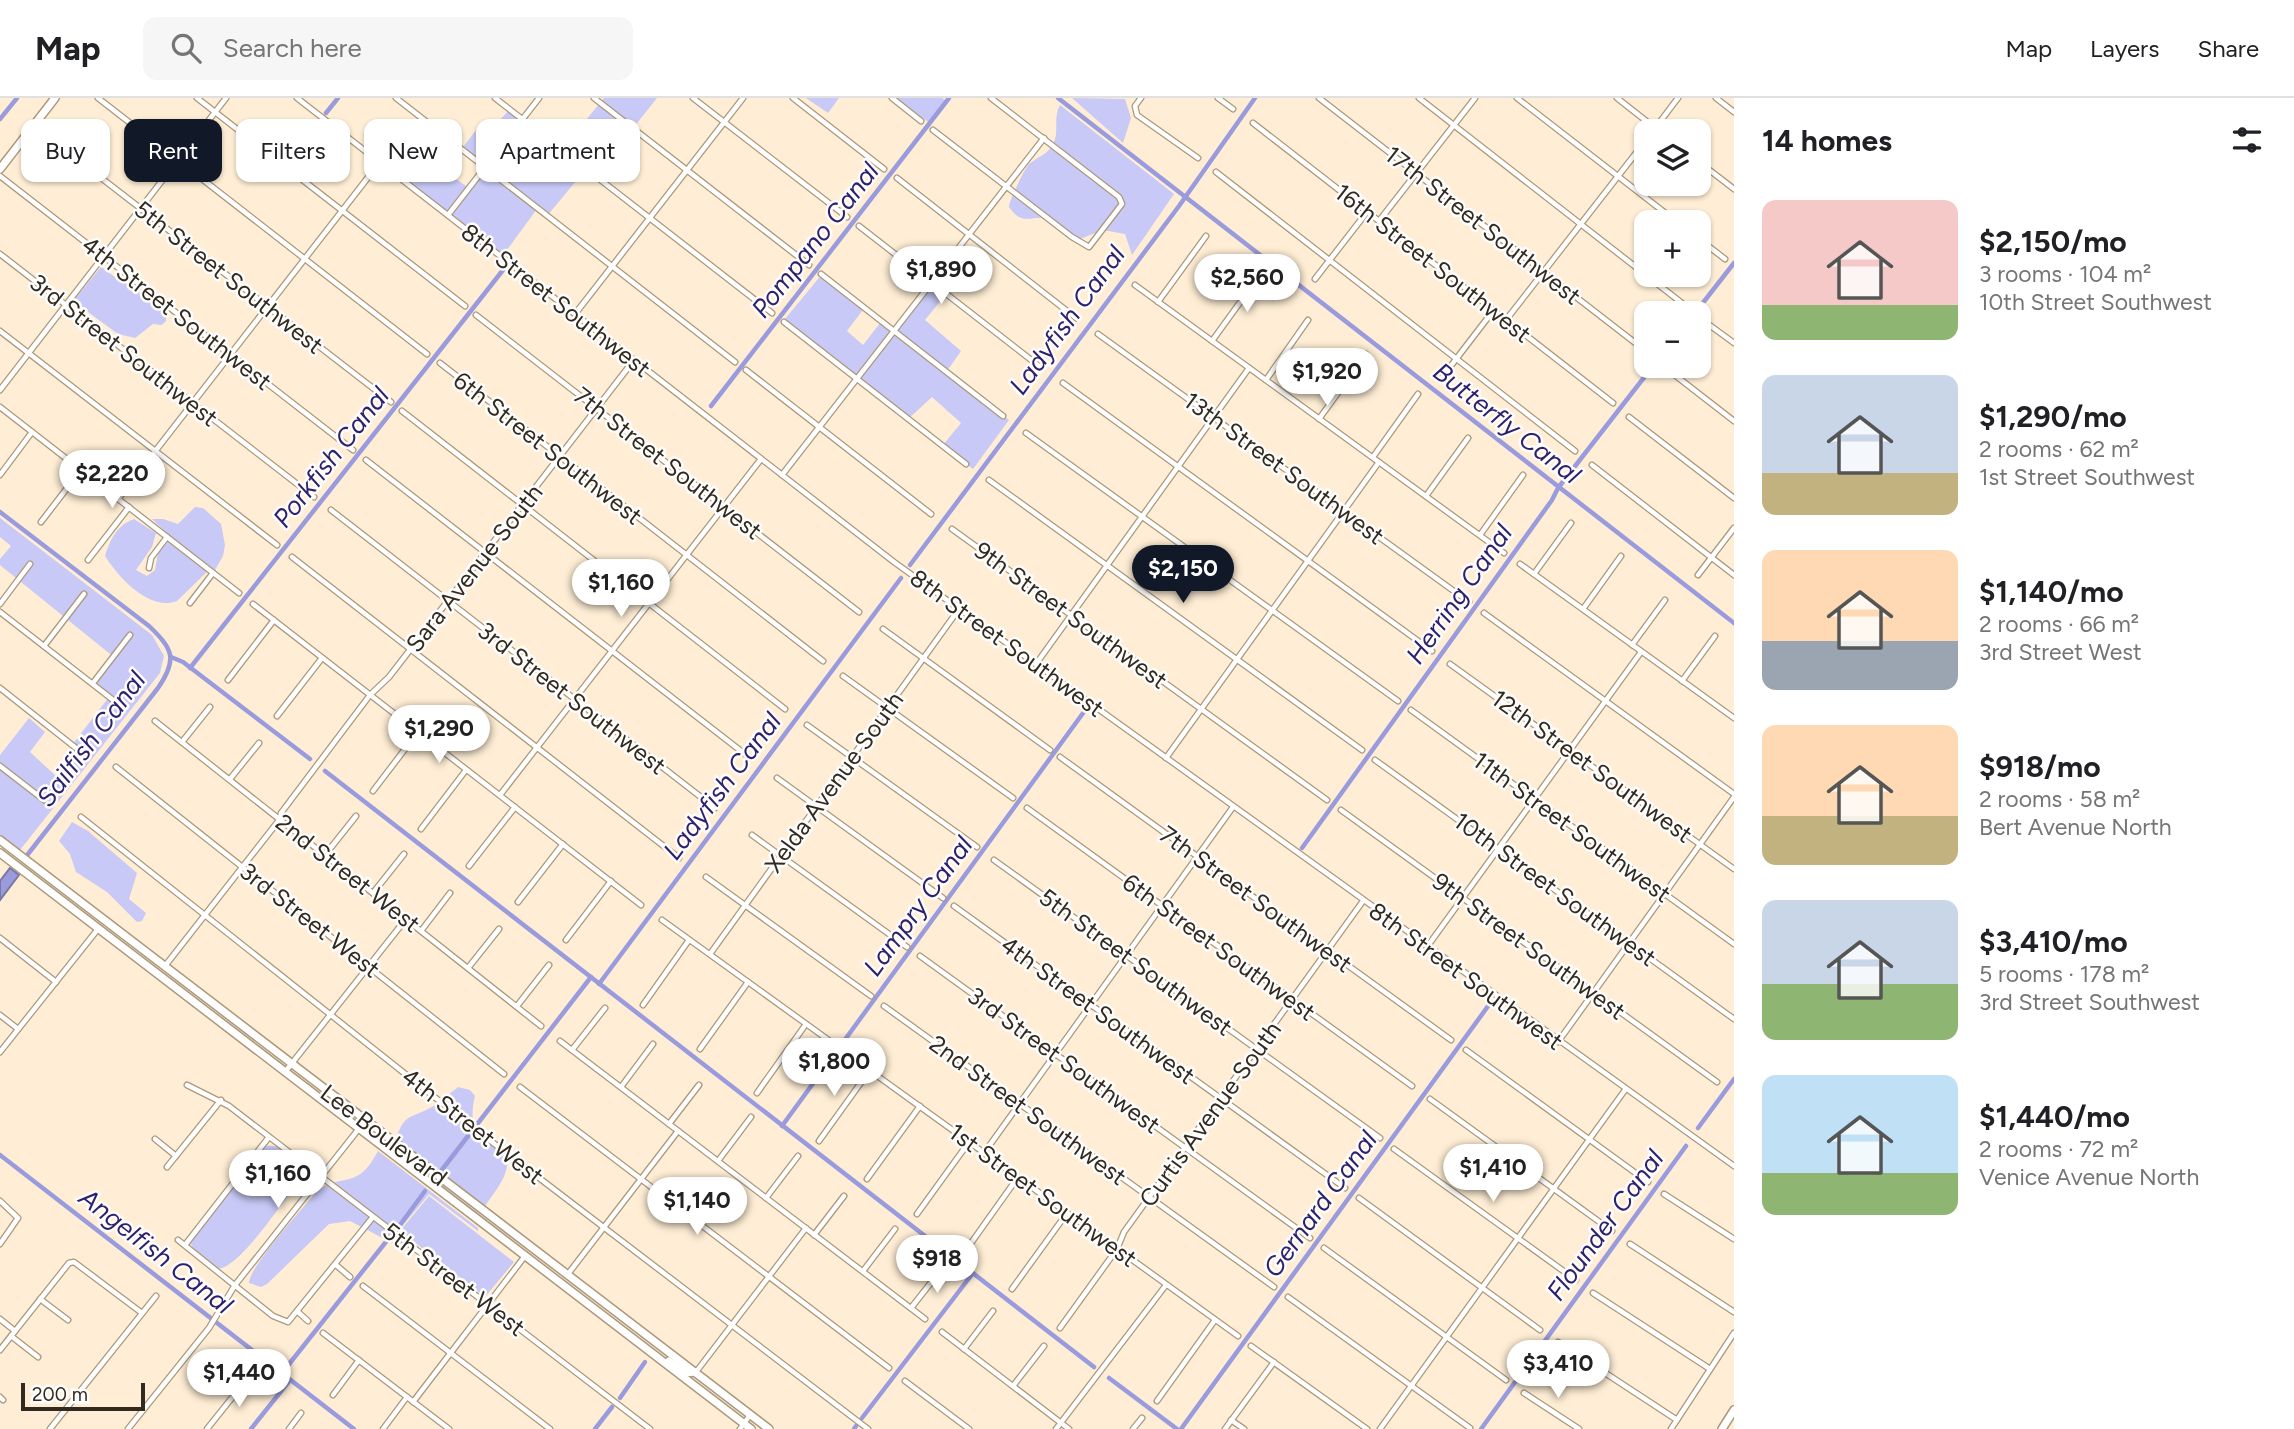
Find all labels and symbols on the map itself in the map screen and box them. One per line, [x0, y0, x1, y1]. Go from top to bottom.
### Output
street label: 17th Street Southwest [1379, 140, 1587, 310]
water label: Pompano Canal [744, 156, 886, 324]
street label: 16th Street Southwest [1329, 177, 1537, 349]
street label: 5th Street Southwest [129, 194, 329, 360]
street label: 8th Street Southwest [455, 217, 657, 383]
street label: 4th Street Southwest [76, 230, 278, 396]
water label: Ladyfish Canal [1002, 239, 1132, 401]
pin: $1,890 [884, 246, 998, 306]
pin: $2,560 [1190, 254, 1304, 314]
street label: 3rd Street Southwest [24, 268, 224, 432]
pin: $1,920 [1270, 348, 1384, 408]
water label: Butterfly Canal [1427, 355, 1587, 491]
street label: 6th Street Southwest [448, 365, 648, 531]
water label: Porkfish Canal [266, 380, 396, 534]
street label: 7th Street Southwest [568, 381, 768, 545]
street label: 13th Street Southwest [1178, 386, 1390, 550]
pin: $2,220 [55, 450, 169, 510]
street label: Sara Avenue South [400, 478, 548, 658]
water label: Herring Canal [1399, 518, 1519, 670]
street label: 9th Street Southwest [969, 535, 1173, 695]
pin: $2,150 [1126, 546, 1240, 605]
pin: $1,160 [564, 560, 678, 619]
street label: 8th Street Southwest [904, 563, 1110, 723]
street label: 3rd Street Southwest [472, 616, 672, 780]
water label: Sailfish Canal [30, 665, 152, 813]
street label: 12th Street Southwest [1486, 683, 1698, 849]
street label: Xelda Avenue South [759, 686, 909, 878]
pin: $1,290 [382, 706, 496, 765]
water label: Ladyfish Canal [656, 706, 788, 866]
street label: 11th Street Southwest [1467, 745, 1677, 909]
street label: 10th Street Southwest [1448, 806, 1662, 972]
street label: 2nd Street West [270, 808, 426, 938]
street label: 7th Street Southwest [1154, 819, 1358, 979]
water label: Lampry Canal [857, 830, 979, 982]
street label: 3rd Street West [234, 856, 386, 984]
street label: 9th Street Southwest [1427, 866, 1631, 1026]
street label: 6th Street Southwest [1117, 867, 1321, 1027]
street label: 5th Street Southwest [1034, 882, 1238, 1042]
street label: 8th Street Southwest [1363, 896, 1569, 1056]
street label: 4th Street Southwest [995, 930, 1201, 1090]
street label: 3rd Street Southwest [962, 981, 1166, 1139]
street label: Curtis Avenue South [1133, 1016, 1287, 1212]
street label: 2nd Street Southwest [924, 1029, 1132, 1191]
pin: $1,800 [777, 1038, 891, 1098]
street label: 4th Street West [396, 1062, 550, 1190]
street label: Lee Boulevard [315, 1078, 453, 1192]
street label: 1st Street Southwest [943, 1117, 1143, 1273]
water label: Gernard Canal [1256, 1125, 1384, 1283]
water label: Flounder Canal [1540, 1143, 1670, 1307]
pin: $1,410 [1436, 1144, 1550, 1204]
pin: $1,160 [221, 1150, 335, 1210]
pin: $1,140 [640, 1178, 754, 1237]
water label: Angelfish Canal [72, 1181, 239, 1321]
street label: 5th Street West [377, 1216, 531, 1342]
pin: $918 [896, 1236, 978, 1295]
pin: $3,410 [1501, 1340, 1615, 1400]
pin: $1,440 [182, 1350, 296, 1409]
scale bar [21, 1380, 145, 1412]

